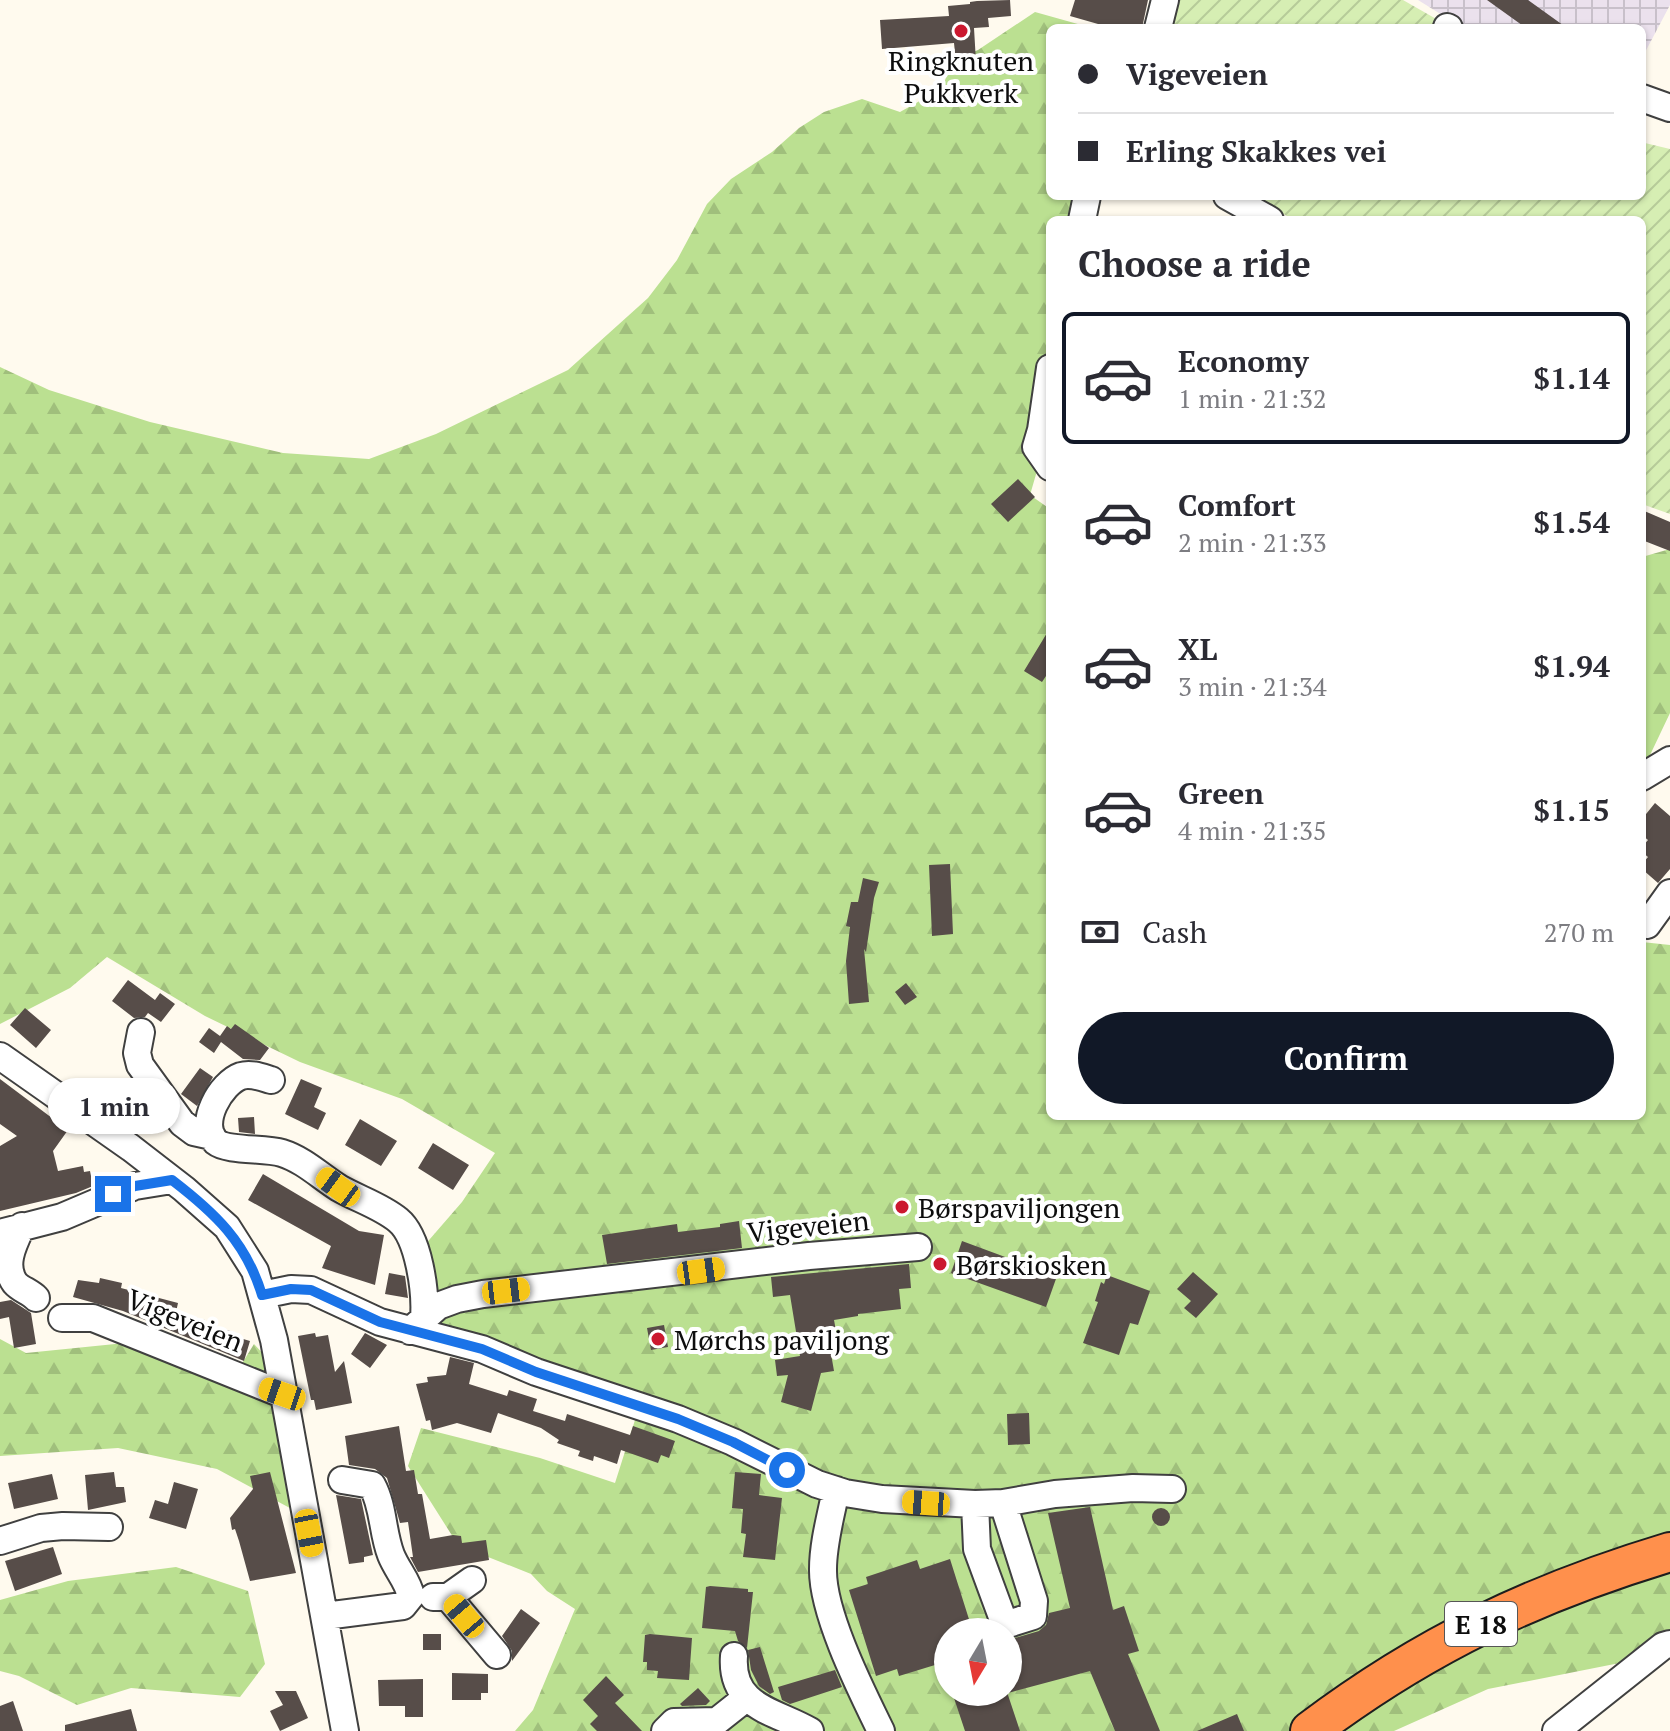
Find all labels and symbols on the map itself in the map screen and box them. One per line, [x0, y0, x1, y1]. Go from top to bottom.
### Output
marker: Ringknuten Pukkverk [952, 22, 970, 40]
place label: Ringknuten Pukkverk [888, 42, 1034, 111]
callout: 1 min [47, 1078, 179, 1134]
car [312, 1163, 364, 1211]
route end [95, 1176, 131, 1212]
place label: Børspaviljongen [918, 1189, 1121, 1226]
marker: Børspaviljongen [893, 1198, 911, 1216]
street label: Vigeveien [745, 1201, 871, 1251]
place label: Børskiosken [956, 1246, 1107, 1283]
marker: Børskiosken [931, 1255, 949, 1273]
car [676, 1256, 726, 1286]
car [481, 1276, 531, 1306]
street label: Vigeveien [121, 1280, 249, 1360]
place label: Mørchs paviljong [674, 1321, 890, 1358]
marker: Mørchs paviljong [649, 1330, 667, 1348]
car [255, 1375, 309, 1413]
route start [769, 1452, 805, 1488]
car [901, 1489, 951, 1517]
car [293, 1507, 325, 1559]
car [439, 1590, 489, 1642]
road number: E 18 [1445, 1602, 1517, 1646]
north arrow [934, 1618, 1022, 1706]

